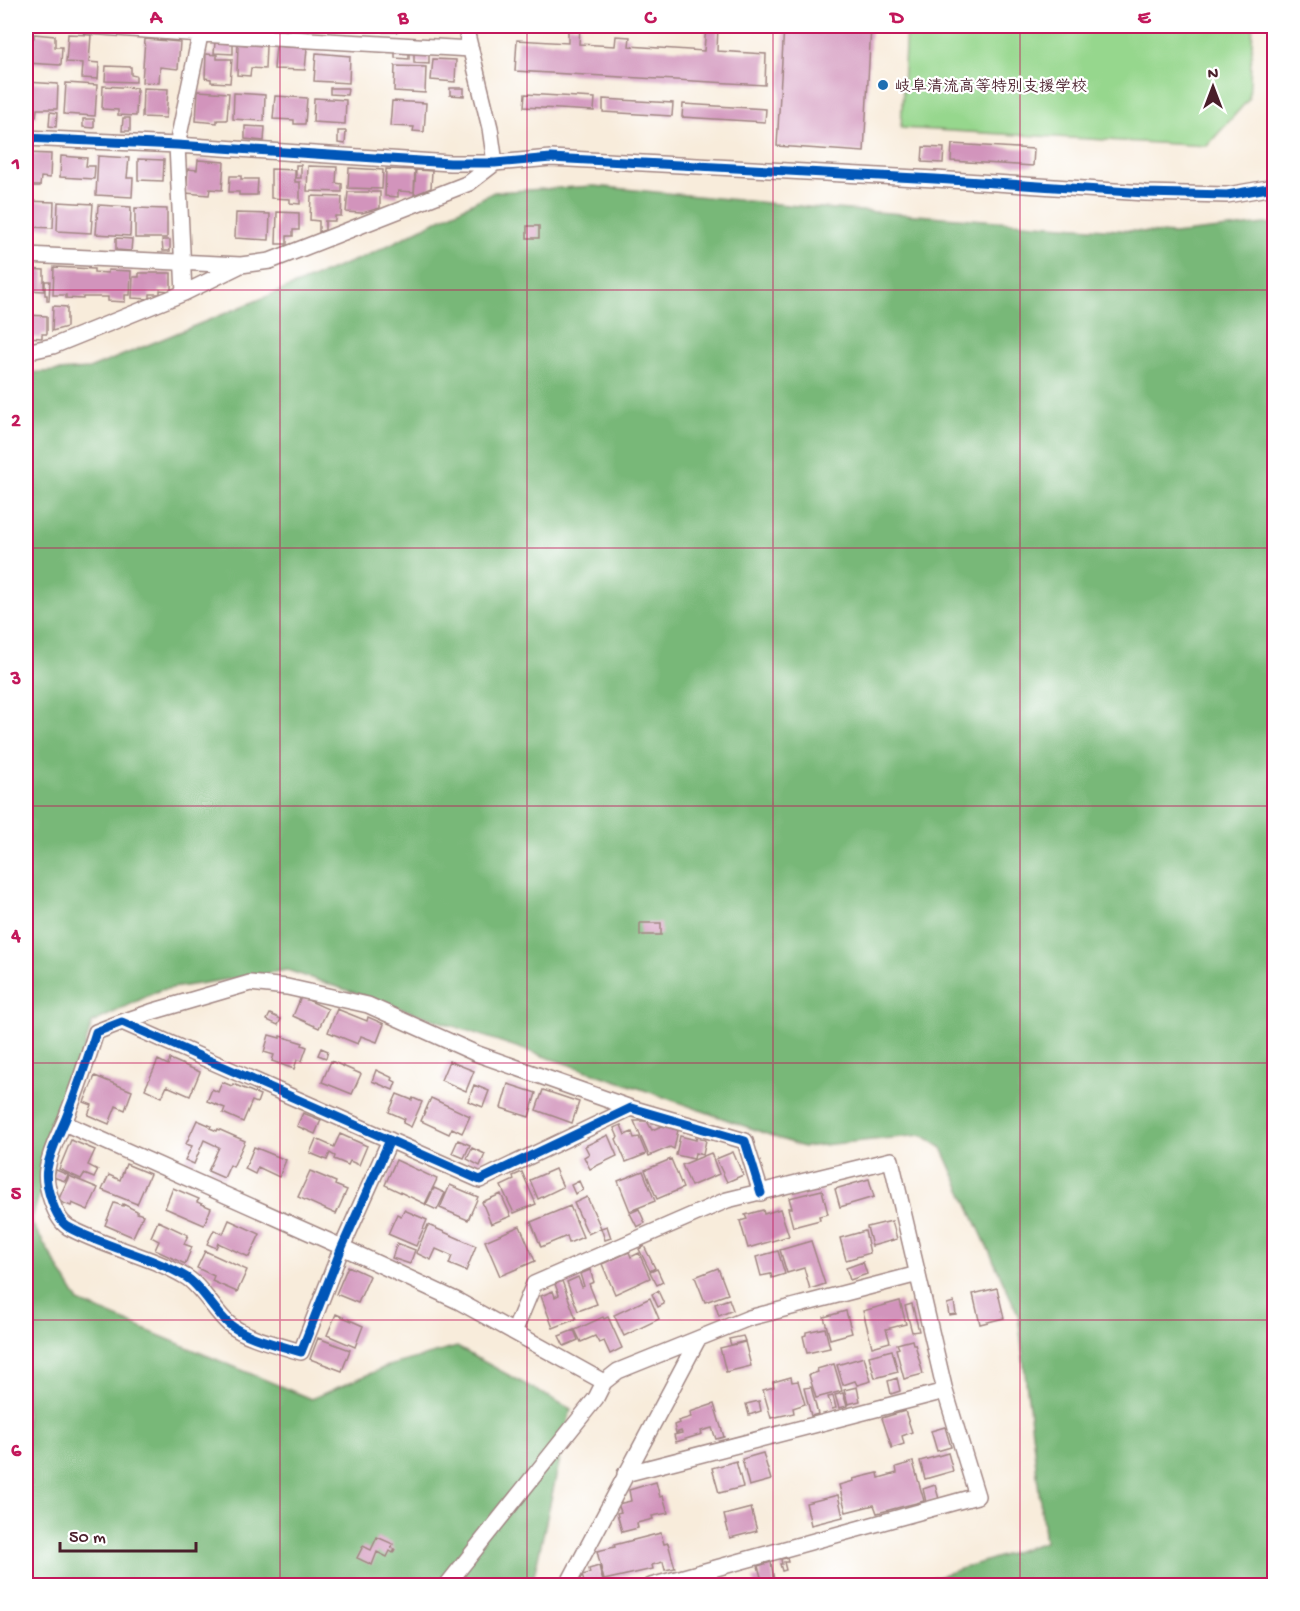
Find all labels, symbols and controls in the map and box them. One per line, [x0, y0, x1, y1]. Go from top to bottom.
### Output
text: A [149, 8, 164, 31]
text: B [397, 8, 409, 31]
text: C [644, 8, 658, 31]
text: D [888, 8, 904, 31]
text: E [1138, 8, 1152, 31]
north arrow [1183, 57, 1243, 117]
text: N [1208, 66, 1219, 85]
place label: 岐阜清流高等特別支援学校 [895, 77, 1087, 98]
marker: 岐阜清流高等特別支援学校 [876, 78, 890, 92]
text: 1 [11, 154, 20, 177]
text: 2 [11, 411, 21, 434]
text: 3 [10, 669, 21, 692]
text: 4 [10, 926, 21, 949]
text: 5 [11, 1184, 22, 1207]
text: 6 [11, 1441, 22, 1464]
scale bar [60, 1515, 196, 1553]
text: 50 m [69, 1528, 106, 1549]

